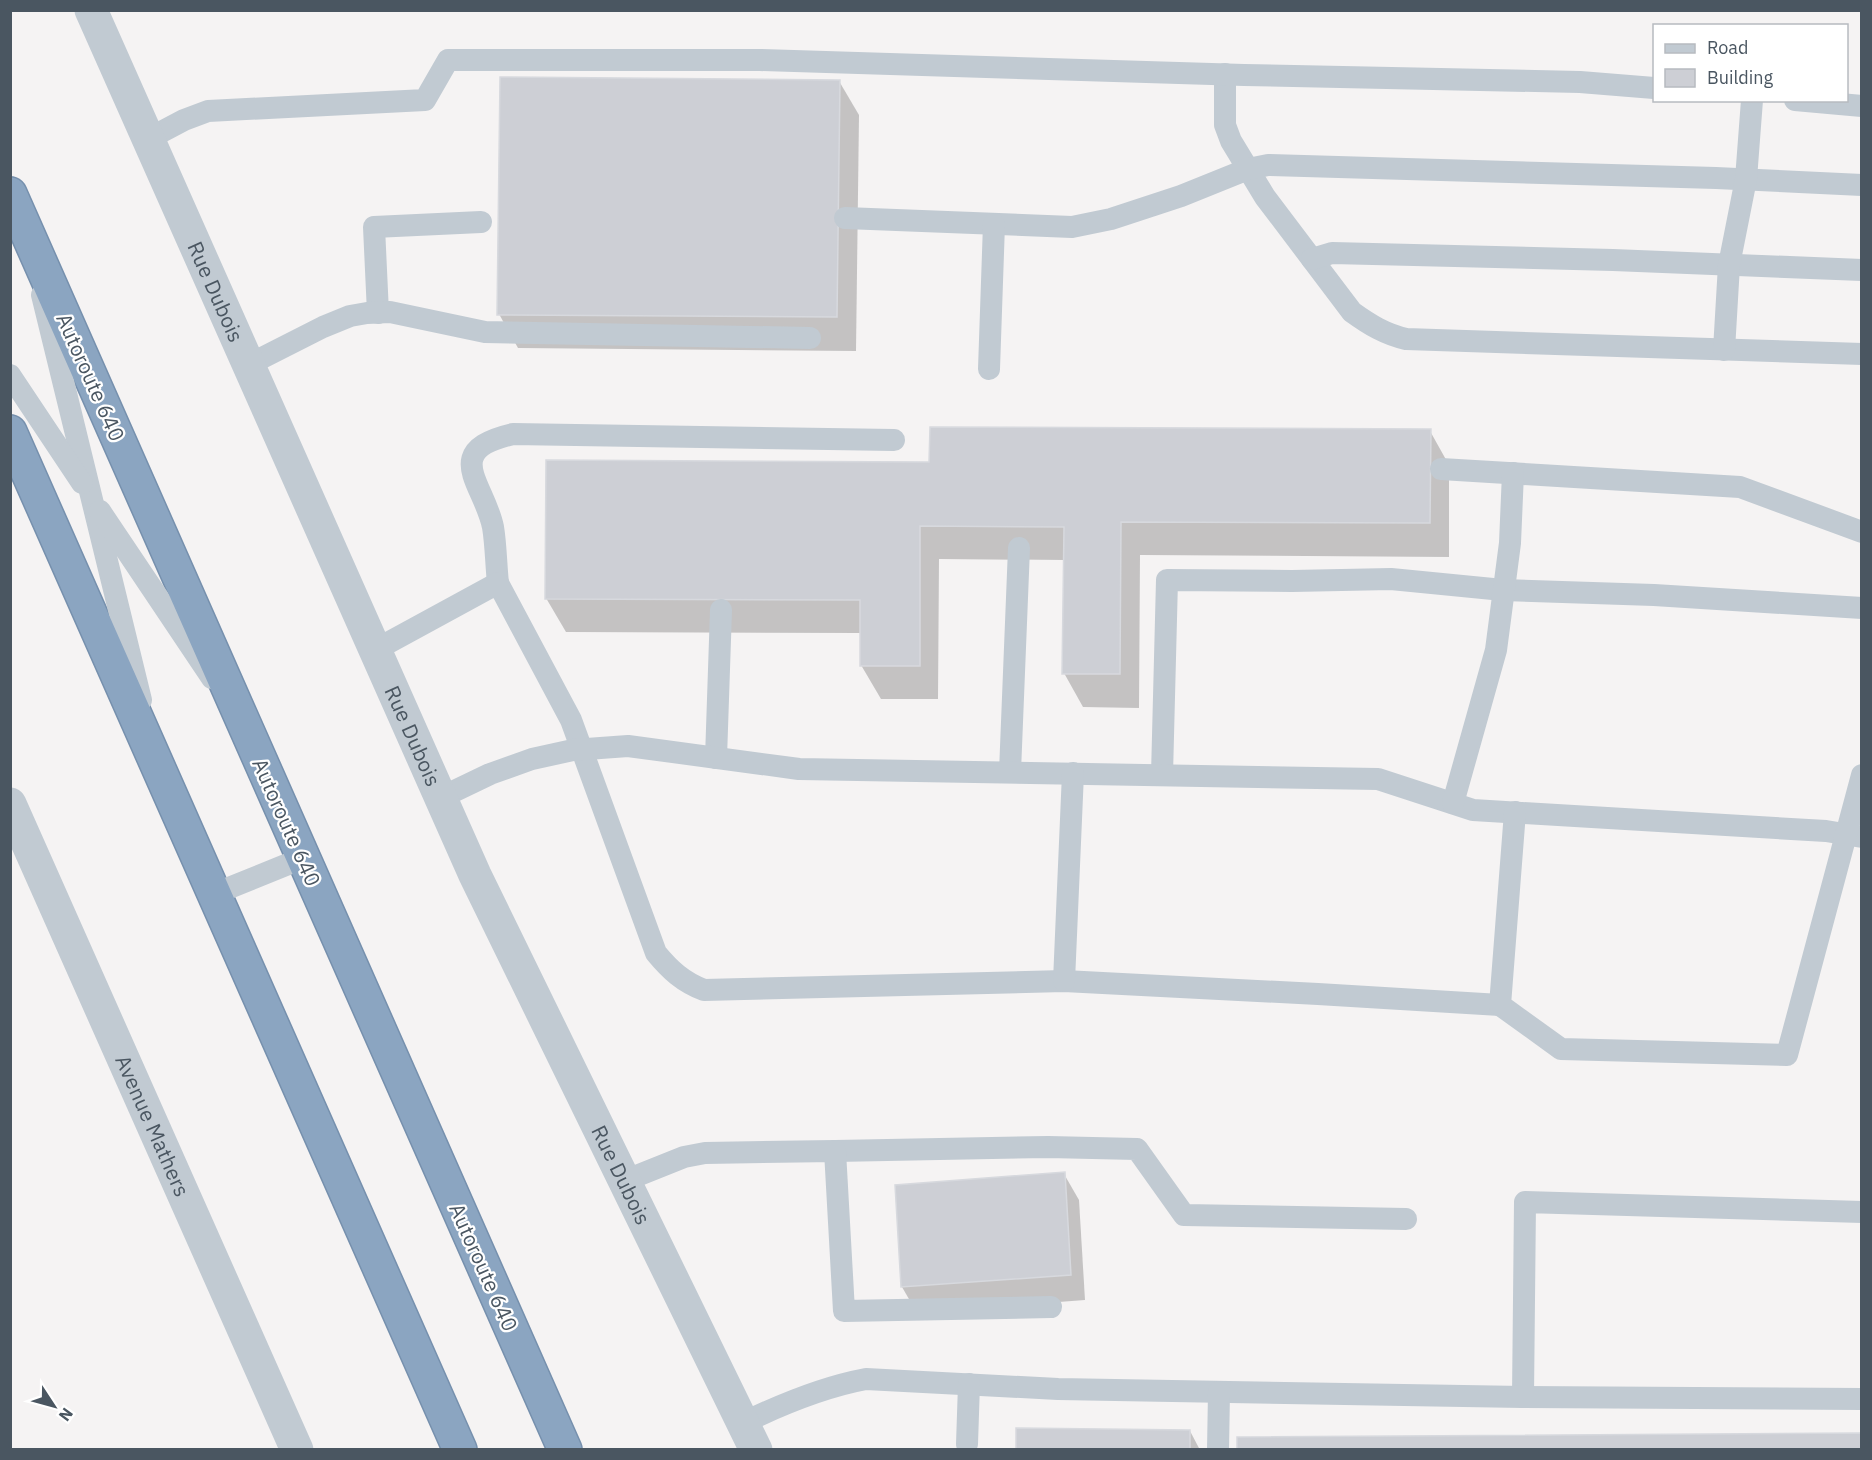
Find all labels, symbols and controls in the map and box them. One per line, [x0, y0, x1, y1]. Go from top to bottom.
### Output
legend [1653, 24, 1848, 102]
text: Road [1707, 36, 1748, 59]
text: Building [1707, 66, 1774, 89]
street label: Rue Dubois [181, 237, 251, 346]
street label: Autoroute 640 [50, 309, 132, 445]
street label: Rue Dubois [379, 681, 448, 790]
street label: Autoroute 640 [246, 754, 328, 890]
street label: Avenue Mathers [109, 1050, 197, 1201]
street label: Rue Dubois [585, 1120, 658, 1229]
street label: Autoroute 640 [443, 1199, 525, 1335]
north arrow [24, 1376, 84, 1436]
text: N [55, 1404, 78, 1425]

